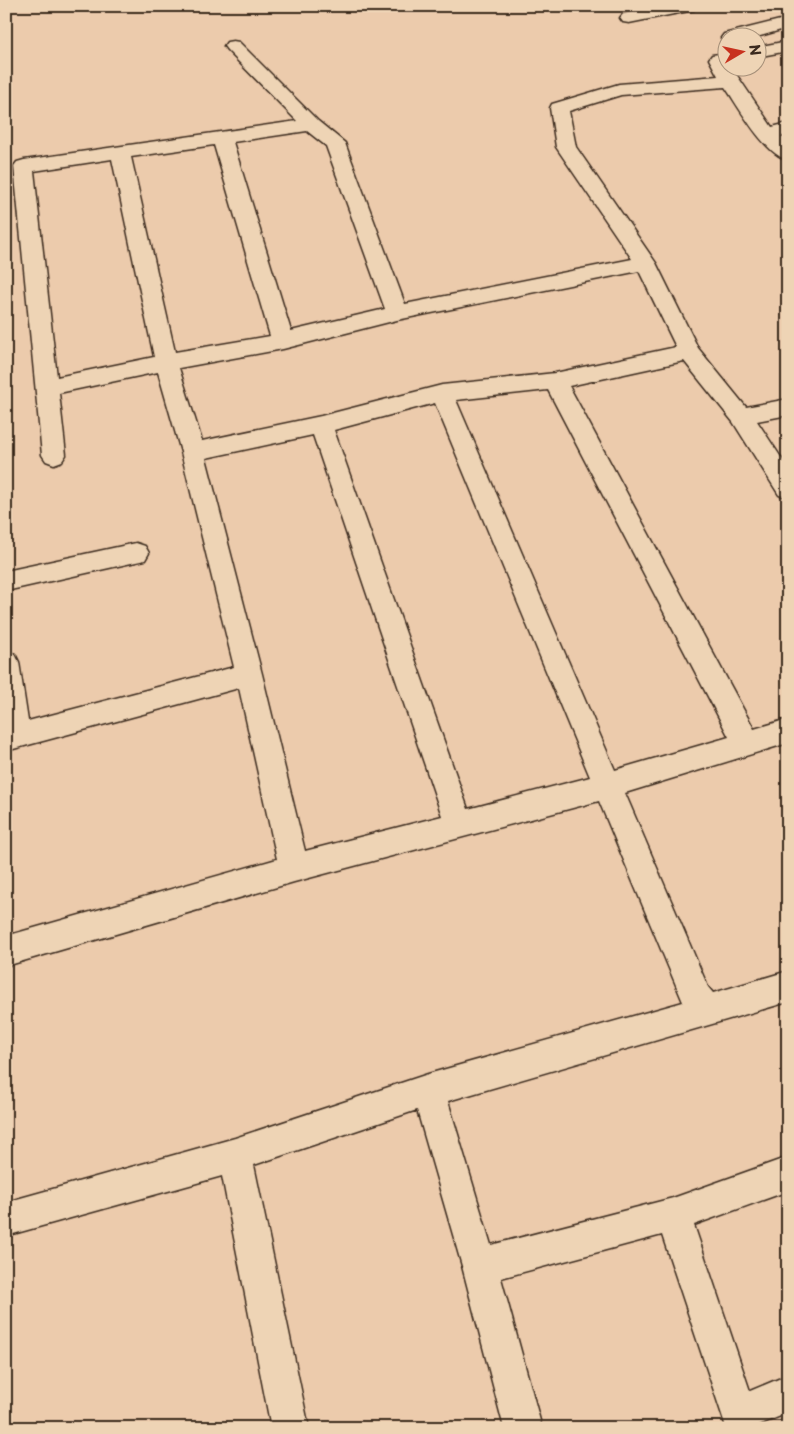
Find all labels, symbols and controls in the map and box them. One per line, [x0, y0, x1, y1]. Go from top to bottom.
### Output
north arrow [716, 28, 766, 78]
text: N [744, 43, 767, 57]

